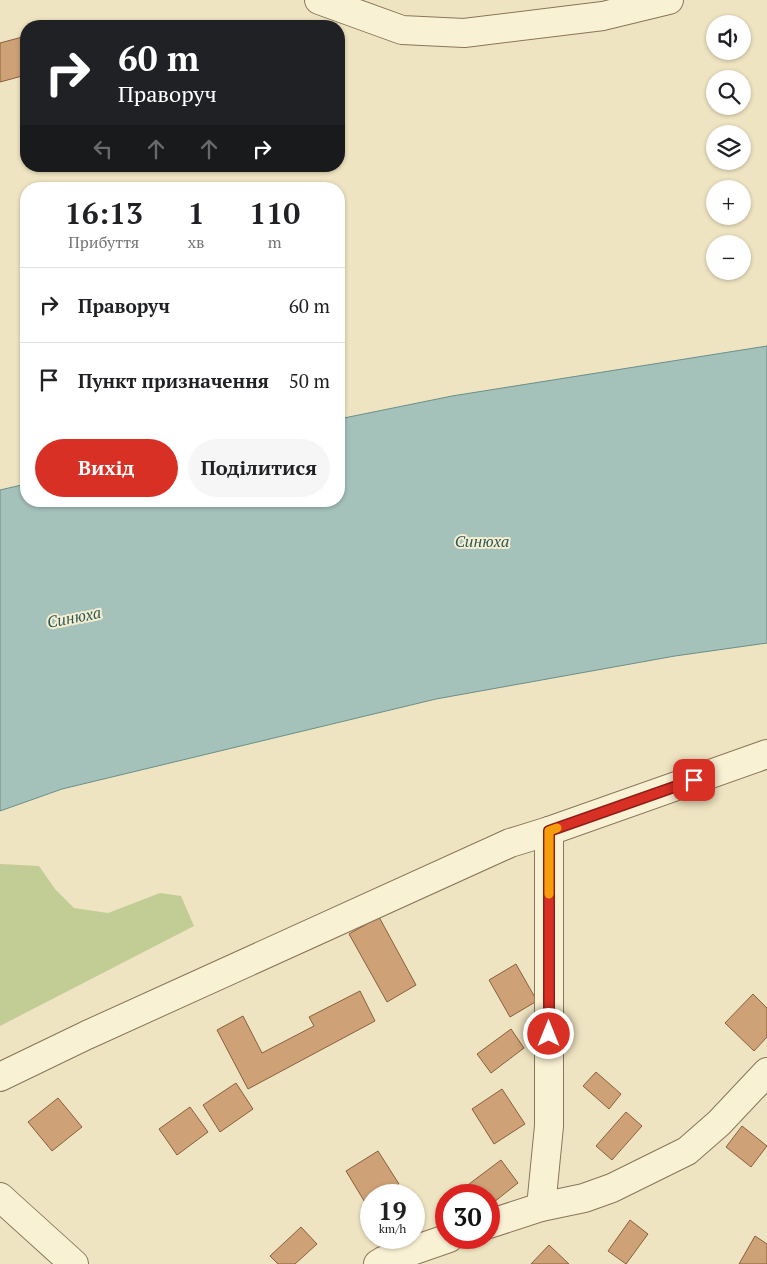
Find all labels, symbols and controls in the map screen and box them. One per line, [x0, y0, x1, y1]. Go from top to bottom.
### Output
map controls [706, 15, 751, 280]
button: sound [706, 15, 751, 60]
text: 60 m [118, 35, 199, 81]
icon: right [35, 40, 100, 105]
button: search [706, 70, 751, 115]
text: Праворуч [118, 79, 217, 108]
button: layers [706, 125, 751, 170]
icon: left [89, 135, 117, 163]
icon: ahead [142, 135, 170, 163]
icon: ahead [195, 135, 223, 163]
icon: right [248, 135, 276, 163]
button: + [706, 180, 751, 225]
text: 16:13 [65, 193, 143, 233]
text: 1 [188, 193, 205, 233]
text: 110 [249, 193, 300, 233]
text: Прибуття [68, 231, 139, 253]
text: хв [188, 231, 204, 253]
text: m [268, 231, 282, 253]
button: − [706, 235, 751, 280]
icon: right [35, 291, 63, 319]
text: Праворуч [78, 293, 170, 318]
text: 60 m [289, 293, 330, 318]
icon: arrive [35, 366, 63, 394]
text: Пункт призначення [78, 368, 269, 393]
text: 50 m [289, 368, 330, 393]
button: Вихід [35, 439, 178, 497]
button: Поділитися [188, 439, 330, 497]
water label: Синюха [455, 530, 509, 552]
water label: Синюха [45, 601, 103, 633]
pin [673, 759, 715, 801]
icon: arrive [680, 766, 708, 794]
position arrow [522, 1007, 574, 1059]
speed limit sign: 30 [435, 1184, 500, 1249]
text: 19 [378, 1194, 407, 1227]
text: km/h [379, 1221, 406, 1236]

